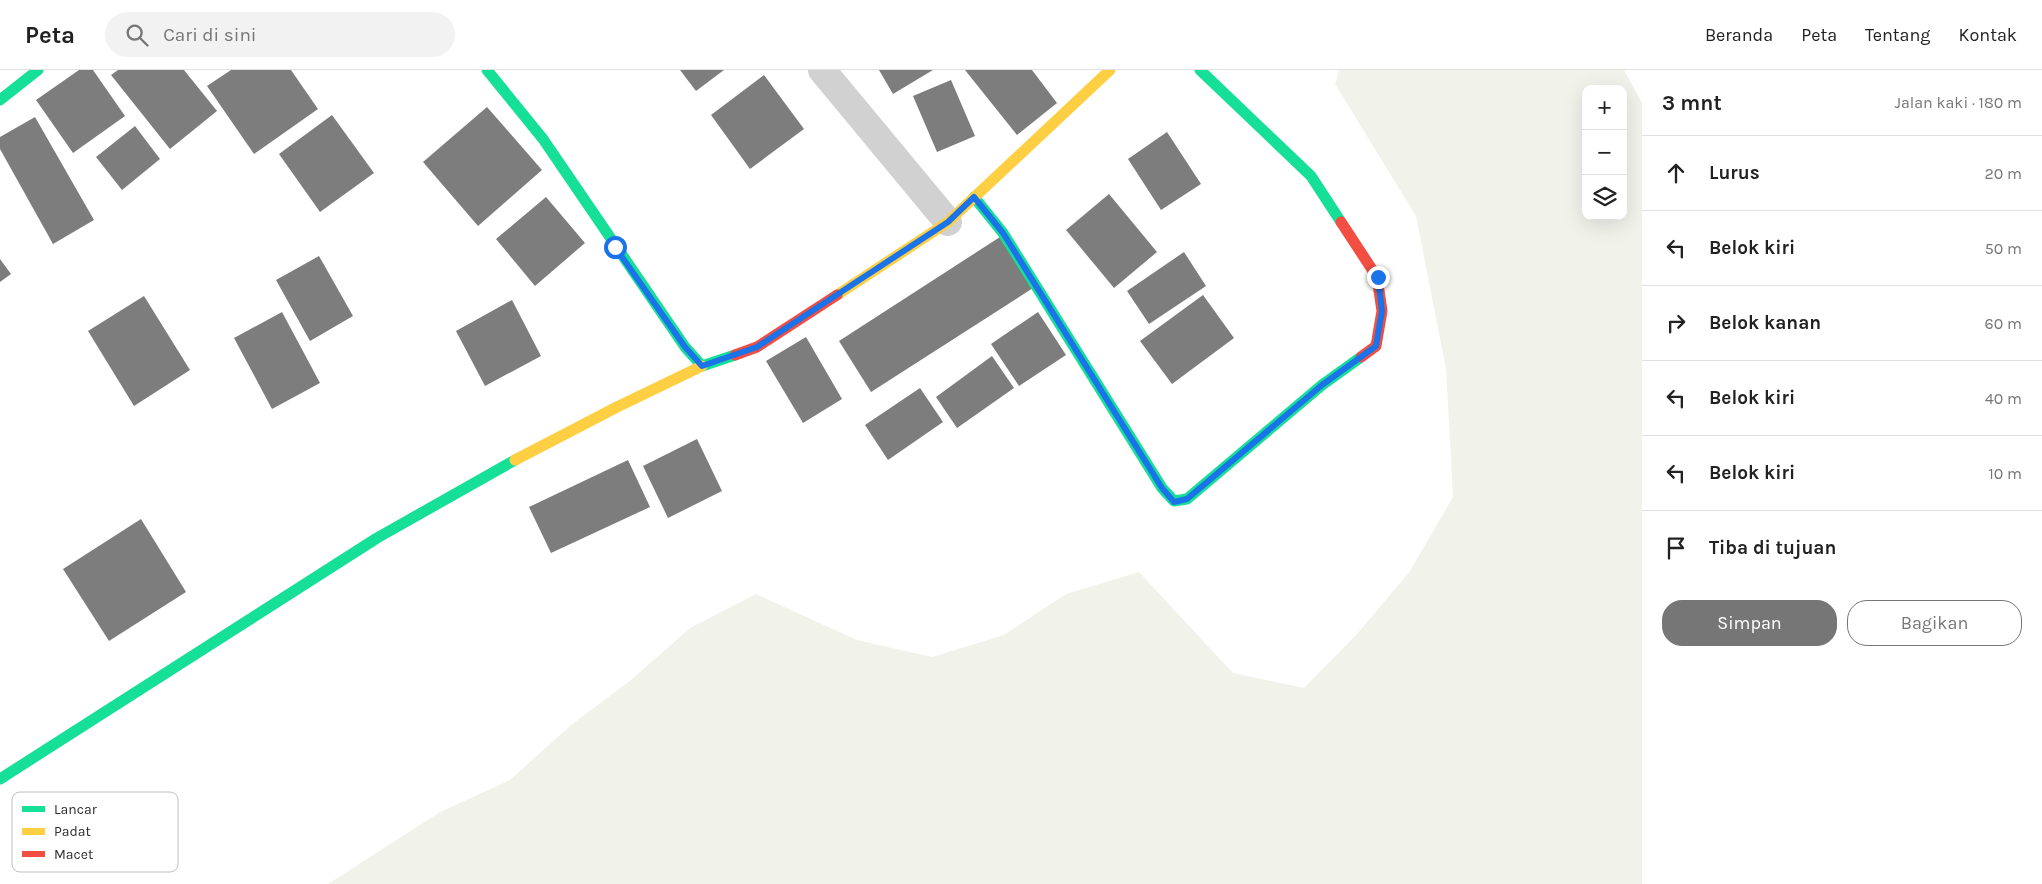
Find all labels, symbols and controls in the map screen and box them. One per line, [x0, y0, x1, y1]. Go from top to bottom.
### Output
search box [105, 12, 455, 57]
text: Peta [25, 21, 75, 49]
icon: search [123, 21, 151, 49]
text: Cari di sini [163, 24, 257, 46]
text: Beranda [1705, 24, 1773, 46]
text: Peta [1801, 24, 1837, 46]
text: Tentang [1865, 24, 1931, 46]
text: Kontak [1959, 24, 2017, 46]
map controls [1582, 85, 1627, 220]
button: + [1582, 85, 1627, 130]
text: 3 mnt [1662, 91, 1722, 115]
text: Jalan kaki · 180 m [1895, 93, 2022, 112]
button: − [1582, 130, 1627, 175]
icon: ahead [1662, 159, 1690, 187]
text: Lurus [1709, 162, 1760, 184]
text: 20 m [1984, 164, 2022, 183]
button: layers [1582, 175, 1627, 220]
icon: left [1662, 234, 1690, 262]
route start [604, 236, 627, 259]
text: Belok kiri [1709, 237, 1795, 259]
text: 50 m [1985, 239, 2022, 258]
route end [1367, 266, 1390, 289]
icon: right [1662, 309, 1690, 337]
text: Belok kanan [1709, 312, 1821, 334]
text: 60 m [1985, 314, 2022, 333]
icon: left [1662, 384, 1690, 412]
text: Belok kiri [1709, 387, 1795, 409]
text: 40 m [1985, 389, 2022, 408]
icon: left [1662, 459, 1690, 487]
text: Belok kiri [1709, 462, 1795, 484]
text: 10 m [1988, 464, 2022, 483]
icon: arrive [1662, 534, 1690, 562]
text: Tiba di tujuan [1709, 537, 1836, 559]
button: Simpan [1662, 600, 1837, 646]
button: Bagikan [1847, 600, 2022, 646]
legend [12, 792, 178, 872]
text: Lancar [54, 801, 98, 818]
text: Padat [54, 823, 91, 840]
text: Macet [54, 846, 93, 863]

